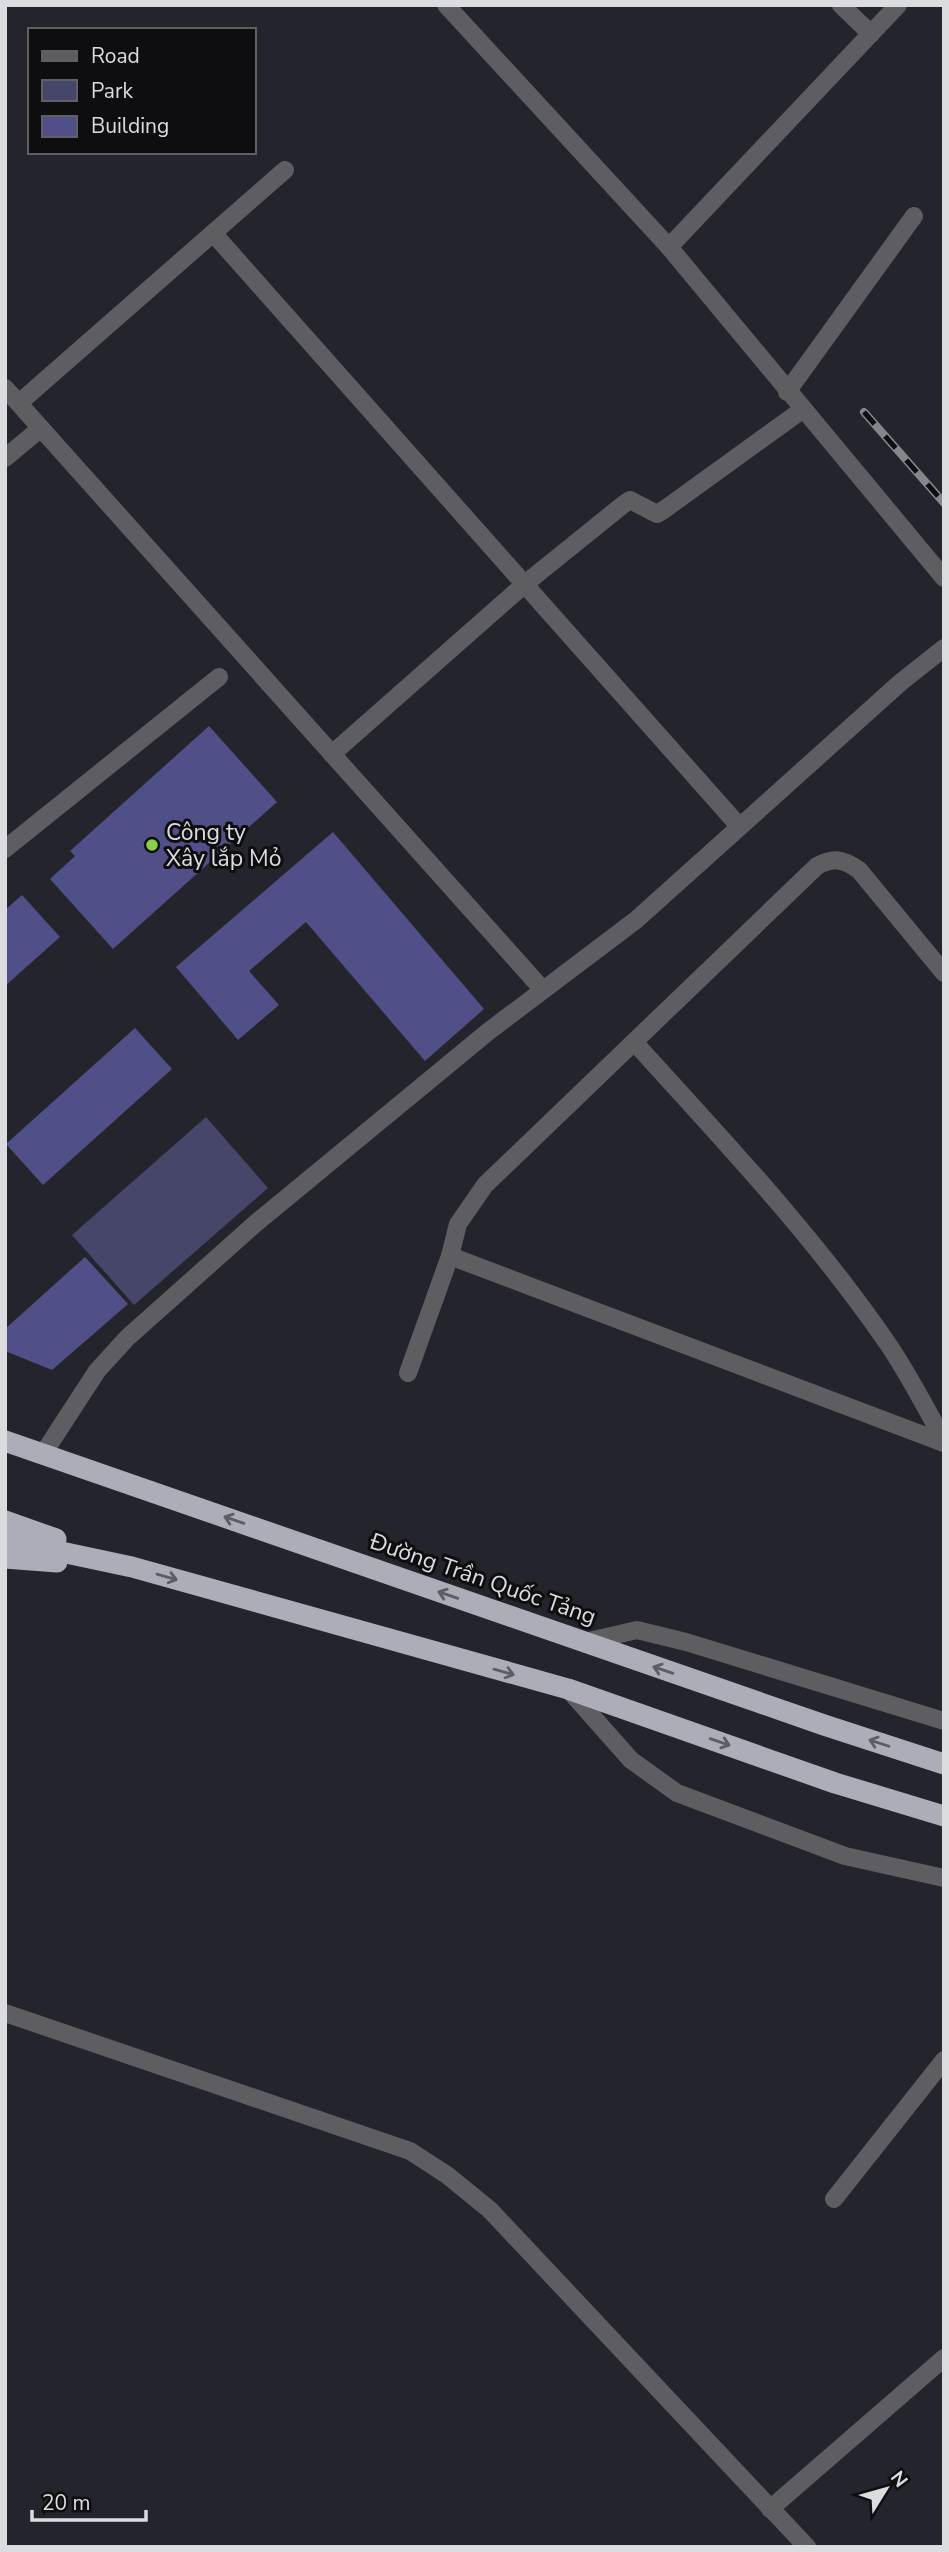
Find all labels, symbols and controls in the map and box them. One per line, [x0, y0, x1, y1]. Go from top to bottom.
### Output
legend [28, 28, 256, 154]
text: Road [91, 42, 140, 70]
text: Park [91, 77, 133, 105]
text: Building [91, 112, 169, 140]
place label: Công ty Xây lắp Mỏ [166, 817, 282, 874]
marker: Công ty Xây lắp Mỏ [144, 837, 160, 853]
one-way arrow [223, 1513, 245, 1525]
street label: Đường Trần Quốc Tảng [365, 1525, 600, 1632]
one-way arrow [156, 1571, 178, 1584]
one-way arrow [438, 1588, 460, 1600]
one-way arrow [653, 1663, 675, 1675]
one-way arrow [493, 1666, 515, 1679]
one-way arrow [868, 1736, 890, 1748]
one-way arrow [709, 1737, 731, 1749]
north arrow [851, 2454, 921, 2524]
text: N [884, 2466, 913, 2493]
scale bar [32, 2478, 145, 2522]
text: 20 m [42, 2489, 91, 2517]

